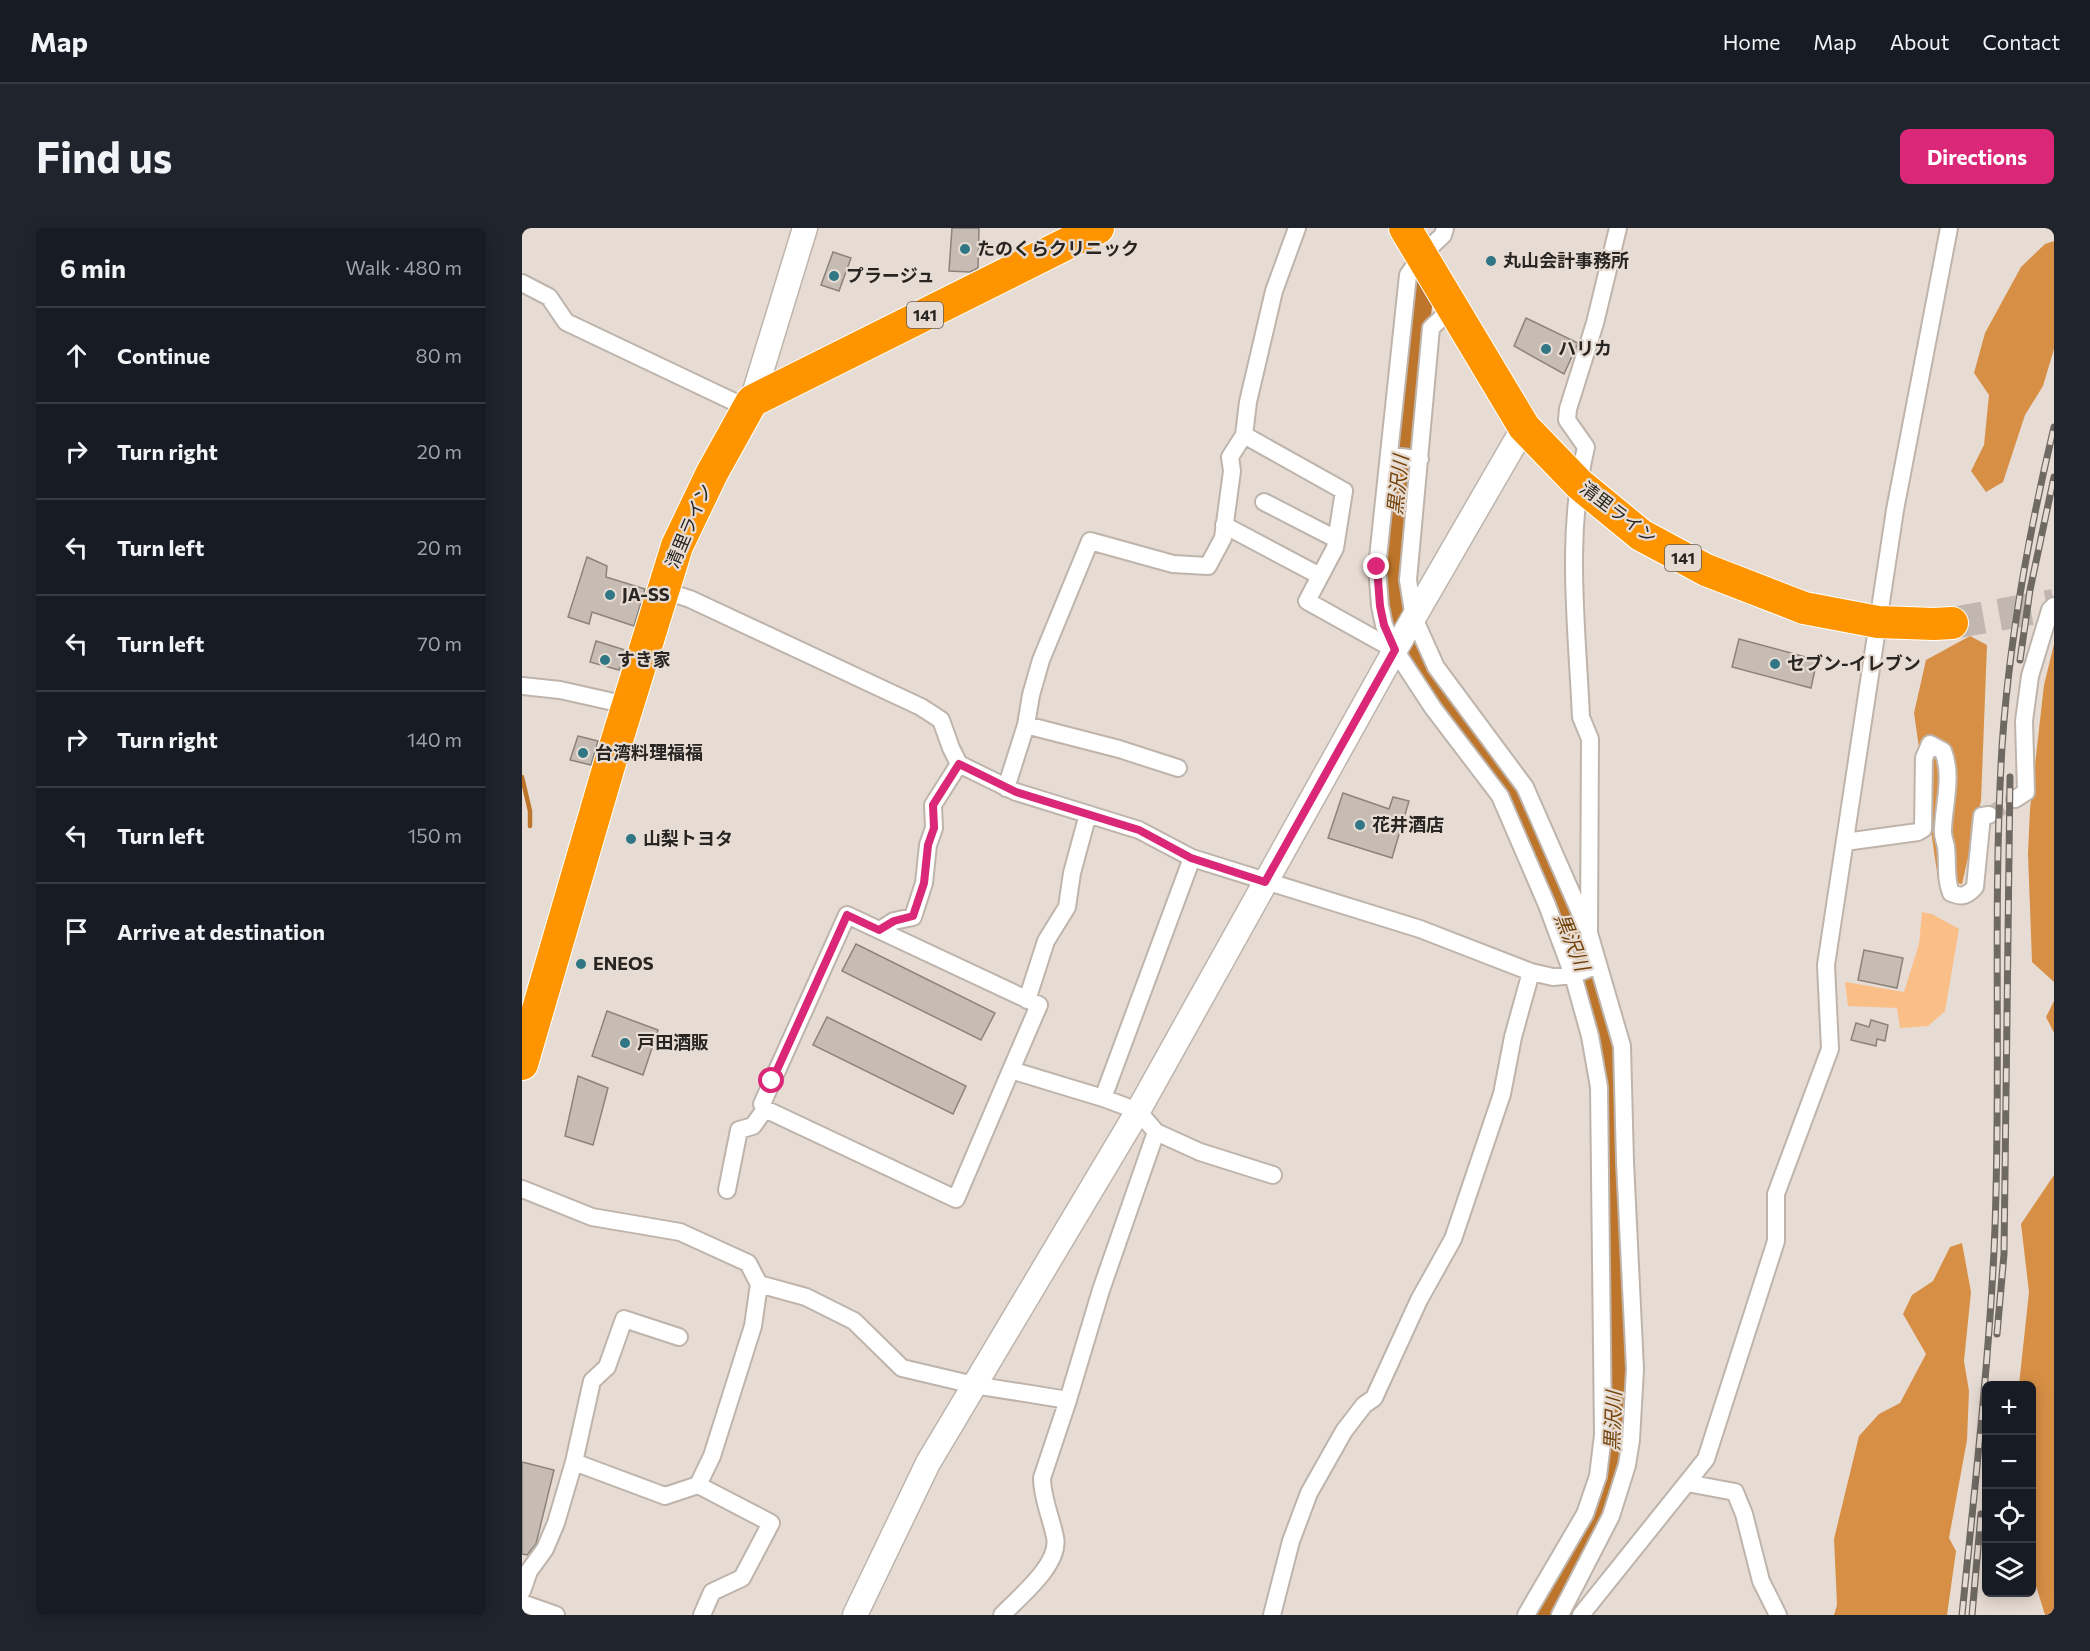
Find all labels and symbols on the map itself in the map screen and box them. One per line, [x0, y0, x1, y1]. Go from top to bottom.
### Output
place label: たのくらクリニック [977, 237, 1139, 259]
marker: たのくらクリニック [958, 242, 972, 256]
place label: 丸山会計事務所 [1503, 249, 1629, 271]
marker: 丸山会計事務所 [1484, 254, 1498, 268]
place label: プラージュ [846, 264, 934, 286]
marker: プラージュ [827, 269, 841, 283]
road number: 141 [907, 302, 943, 328]
place label: ハリカ [1558, 337, 1612, 359]
marker: ハリカ [1539, 342, 1553, 356]
water label: 黒沢川 [1382, 452, 1412, 516]
street label: 清里ライン [1576, 476, 1661, 548]
street label: 清里ライン [660, 480, 716, 571]
road number: 141 [1665, 545, 1701, 571]
route end [1363, 553, 1389, 579]
place label: JA-SS [622, 583, 670, 605]
marker: JA-SS [603, 588, 617, 602]
place label: すき家 [617, 648, 671, 670]
place label: セブン-イレブン [1787, 652, 1921, 674]
marker: すき家 [598, 653, 612, 667]
marker: セブン-イレブン [1768, 657, 1782, 671]
place label: 台湾料理福福 [595, 741, 703, 763]
marker: 台湾料理福福 [576, 746, 590, 760]
place label: 花井酒店 [1372, 813, 1444, 835]
marker: 花井酒店 [1353, 818, 1367, 832]
place label: 山梨トヨタ [643, 827, 733, 849]
marker: 山梨トヨタ [624, 832, 638, 846]
water label: 黒沢川 [1551, 909, 1596, 976]
place label: ENEOS [593, 952, 654, 974]
marker: ENEOS [574, 957, 588, 971]
place label: 戸田酒販 [637, 1031, 709, 1053]
marker: 戸田酒販 [618, 1036, 632, 1050]
route start [758, 1067, 784, 1093]
water label: 黒沢川 [1599, 1389, 1625, 1451]

